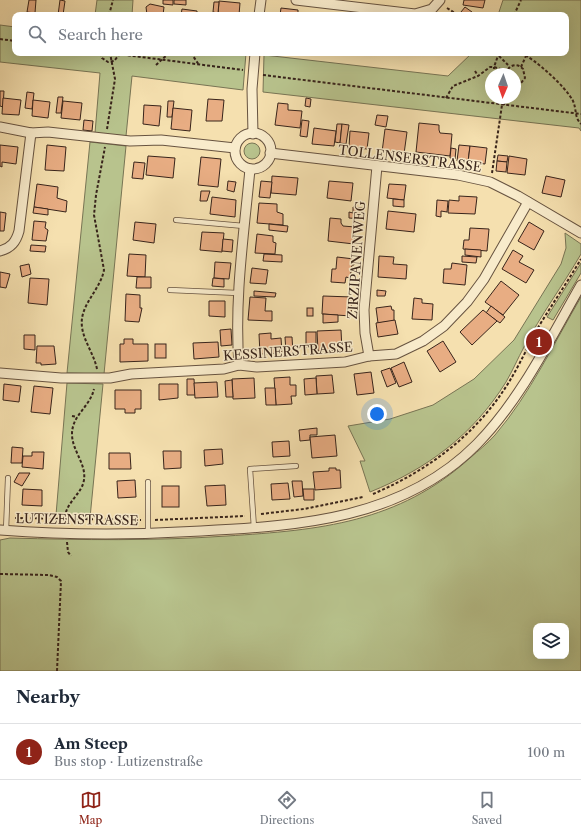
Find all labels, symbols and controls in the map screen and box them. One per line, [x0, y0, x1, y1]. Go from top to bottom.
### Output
search box [12, 12, 569, 56]
icon: search [26, 23, 48, 45]
text: Search here [58, 25, 143, 44]
north arrow [485, 68, 521, 104]
street label: TOLLENSERSTRASSE [337, 141, 483, 175]
street label: ZIRZIPANENWEG [344, 200, 368, 320]
pin: 1 [526, 327, 552, 357]
street label: KESSINERSTRASSE [223, 338, 353, 364]
your location [367, 404, 387, 424]
street label: LUTIZENSTRASSE [15, 510, 139, 528]
map controls [533, 623, 569, 659]
button: layers [533, 623, 569, 659]
text: Nearby [16, 687, 80, 707]
text: Am Steep [54, 734, 128, 753]
text: 1 [26, 744, 32, 760]
text: 100 m [527, 744, 565, 760]
text: Bus stop · Lutizenstraße [54, 753, 203, 769]
tab: Map [79, 789, 102, 827]
tab: Directions [260, 789, 314, 827]
tab: Saved [472, 789, 502, 827]

